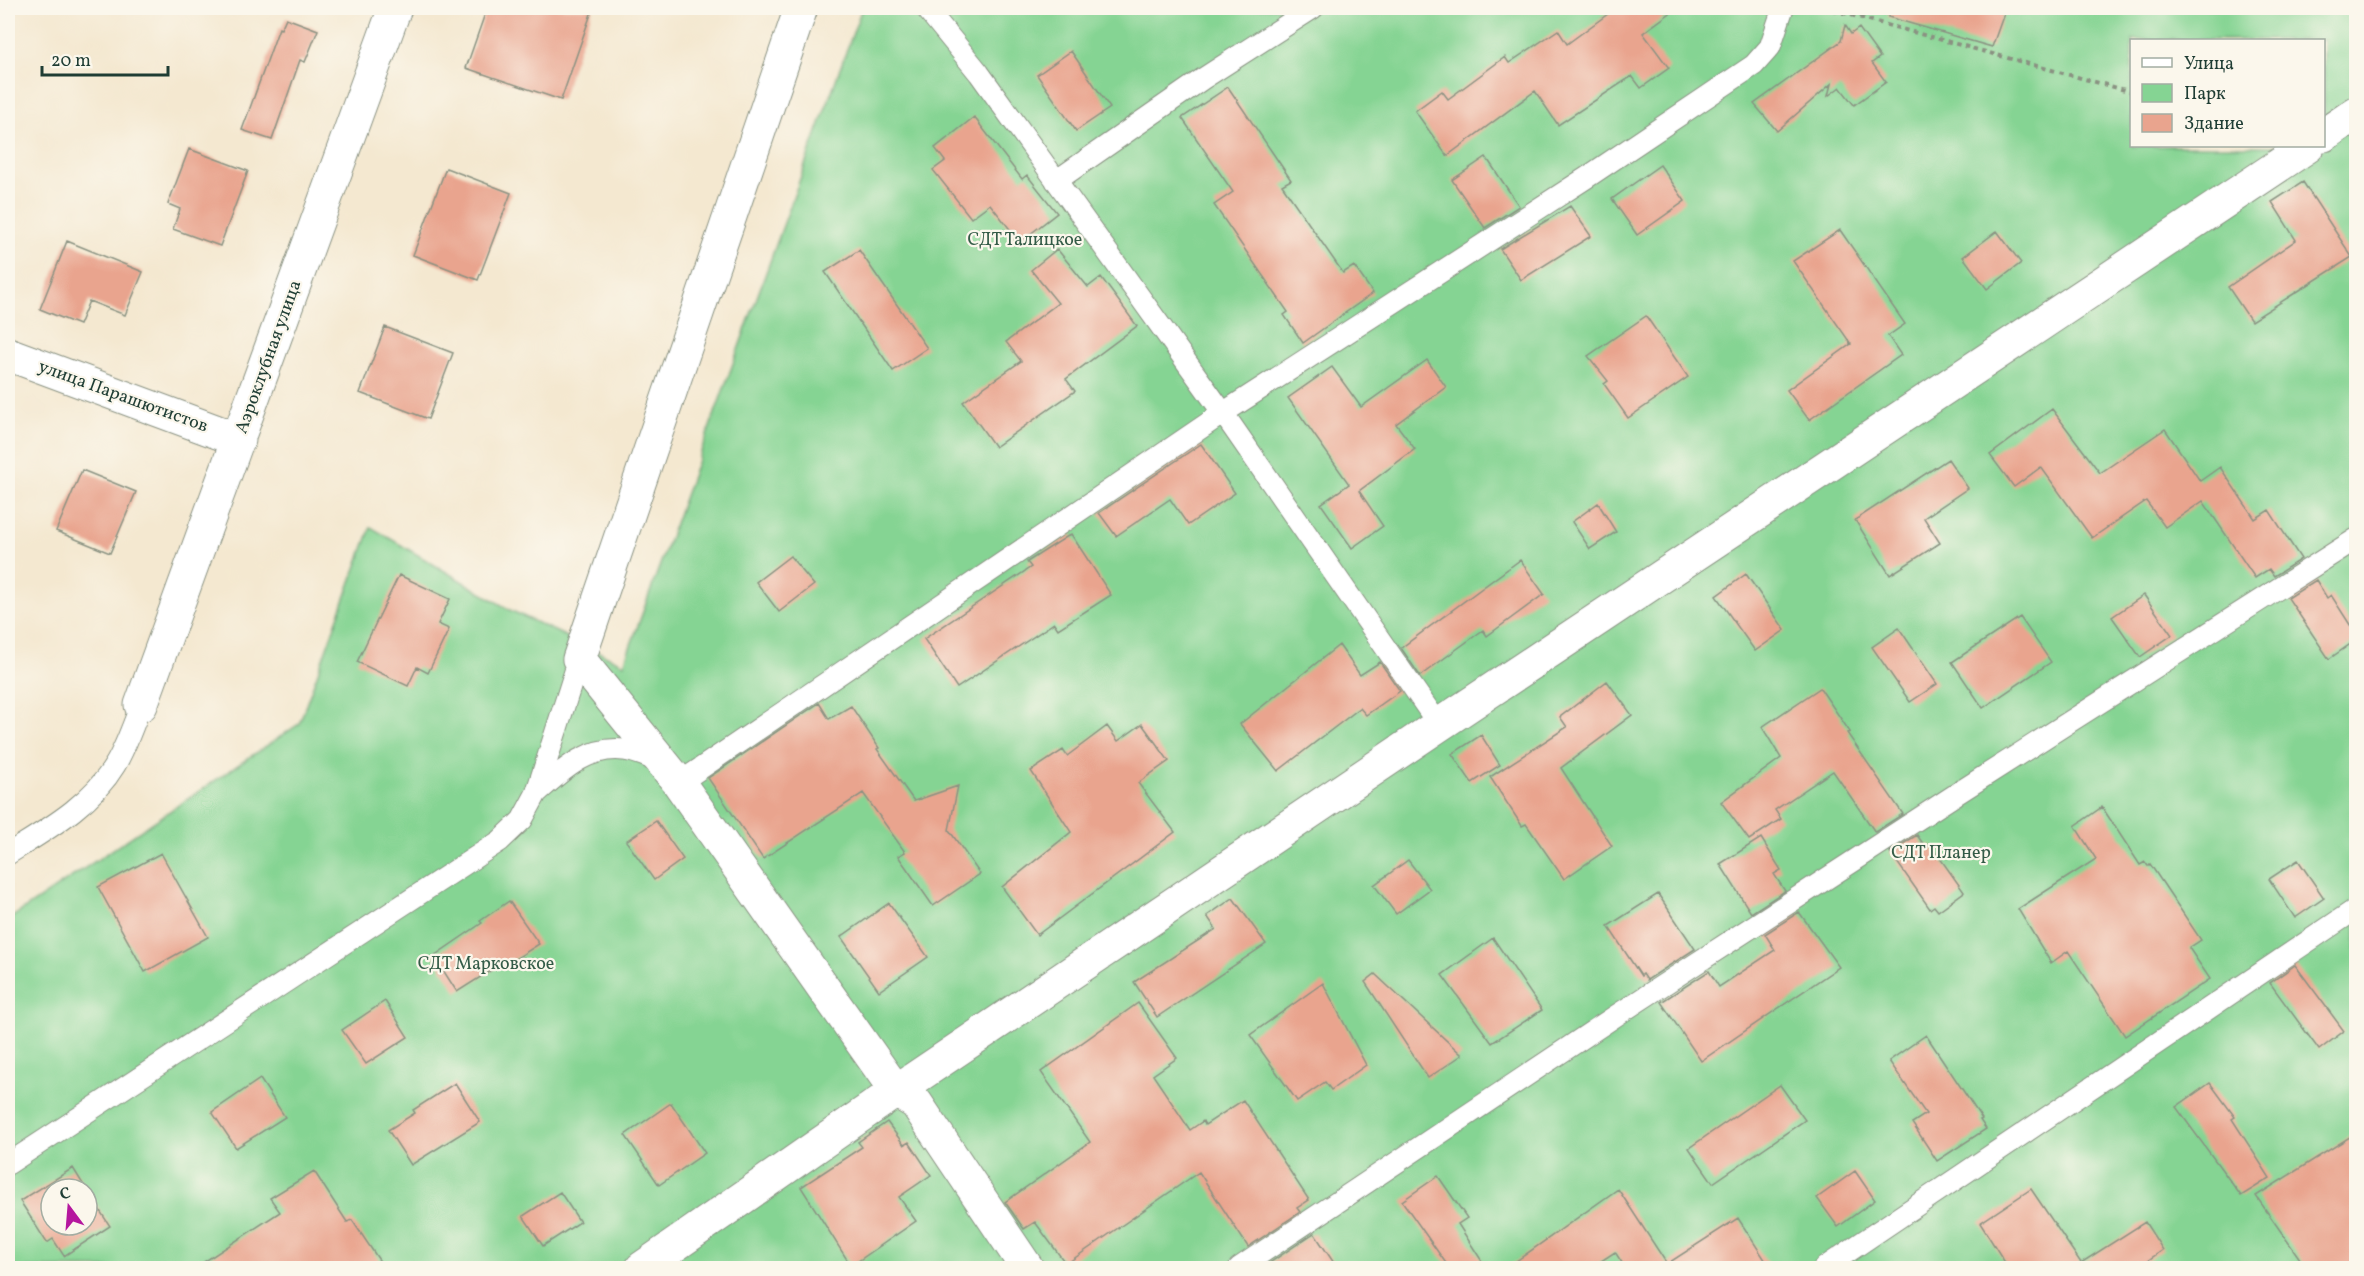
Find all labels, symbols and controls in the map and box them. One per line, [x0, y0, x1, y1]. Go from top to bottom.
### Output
scale bar [42, 39, 168, 77]
legend [2130, 39, 2325, 147]
text: 20 m [51, 49, 91, 74]
text: Улица [2184, 52, 2234, 77]
text: Парк [2184, 82, 2226, 107]
text: Здание [2184, 112, 2244, 137]
park label: СДТ Талицкое [968, 228, 1082, 253]
street label: Аэроклубная улица [230, 277, 308, 437]
street label: улица Парашютистов [35, 355, 211, 439]
park label: СДТ Планер [1891, 841, 1991, 866]
park label: СДТ Марковское [418, 952, 554, 977]
north arrow [39, 1177, 99, 1237]
text: С [57, 1183, 73, 1206]

